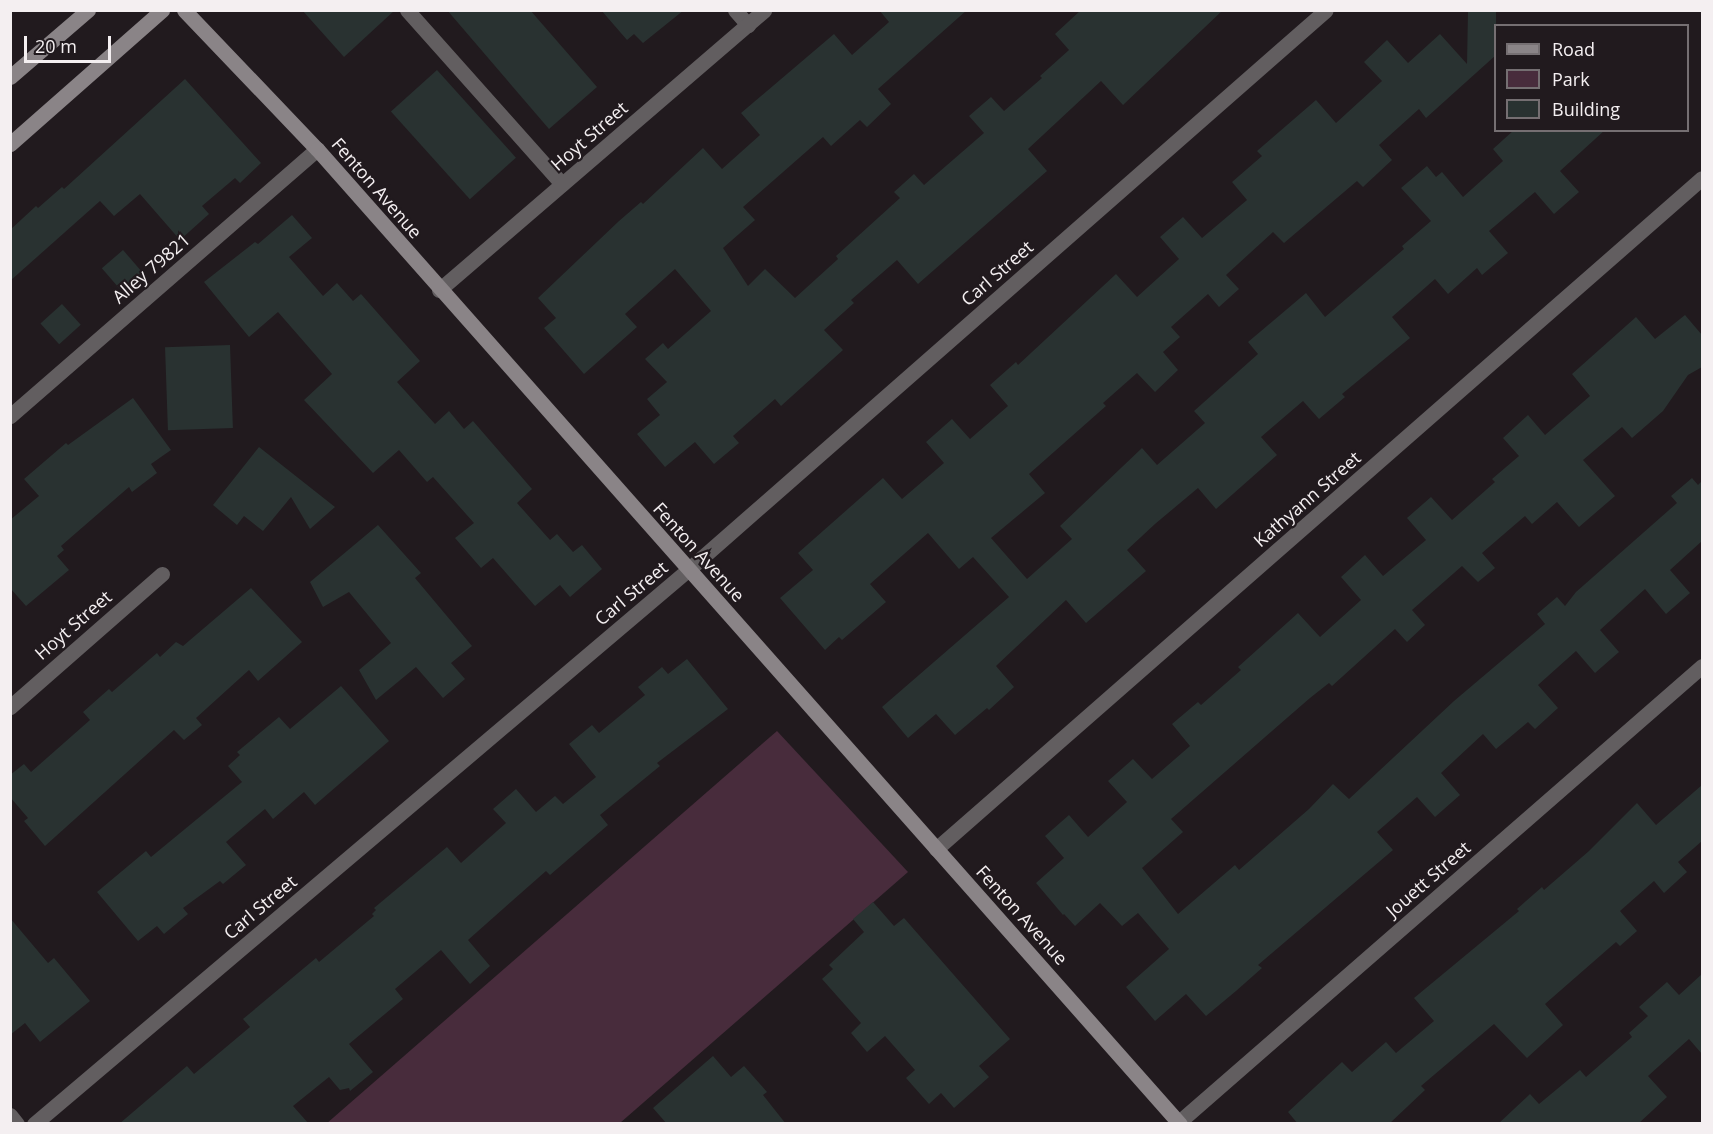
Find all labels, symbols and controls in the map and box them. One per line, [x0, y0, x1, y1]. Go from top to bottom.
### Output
scale bar [27, 24, 114, 62]
legend [1494, 24, 1689, 132]
text: 20 m [35, 34, 77, 58]
text: Road [1552, 37, 1595, 61]
text: Park [1552, 67, 1590, 91]
street label: Hoyt Street [546, 97, 632, 175]
text: Building [1552, 97, 1620, 121]
street label: Fenton Avenue [327, 133, 427, 243]
street label: Alley 79821 [108, 228, 194, 308]
street label: Carl Street [957, 236, 1037, 310]
street label: Kathyann Street [1249, 447, 1365, 551]
street label: Fenton Avenue [649, 498, 749, 606]
street label: Carl Street [590, 556, 672, 630]
street label: Hoyt Street [30, 586, 116, 664]
street label: Jouett Street [1381, 837, 1475, 921]
street label: Fenton Avenue [972, 861, 1072, 969]
street label: Carl Street [219, 870, 301, 944]

